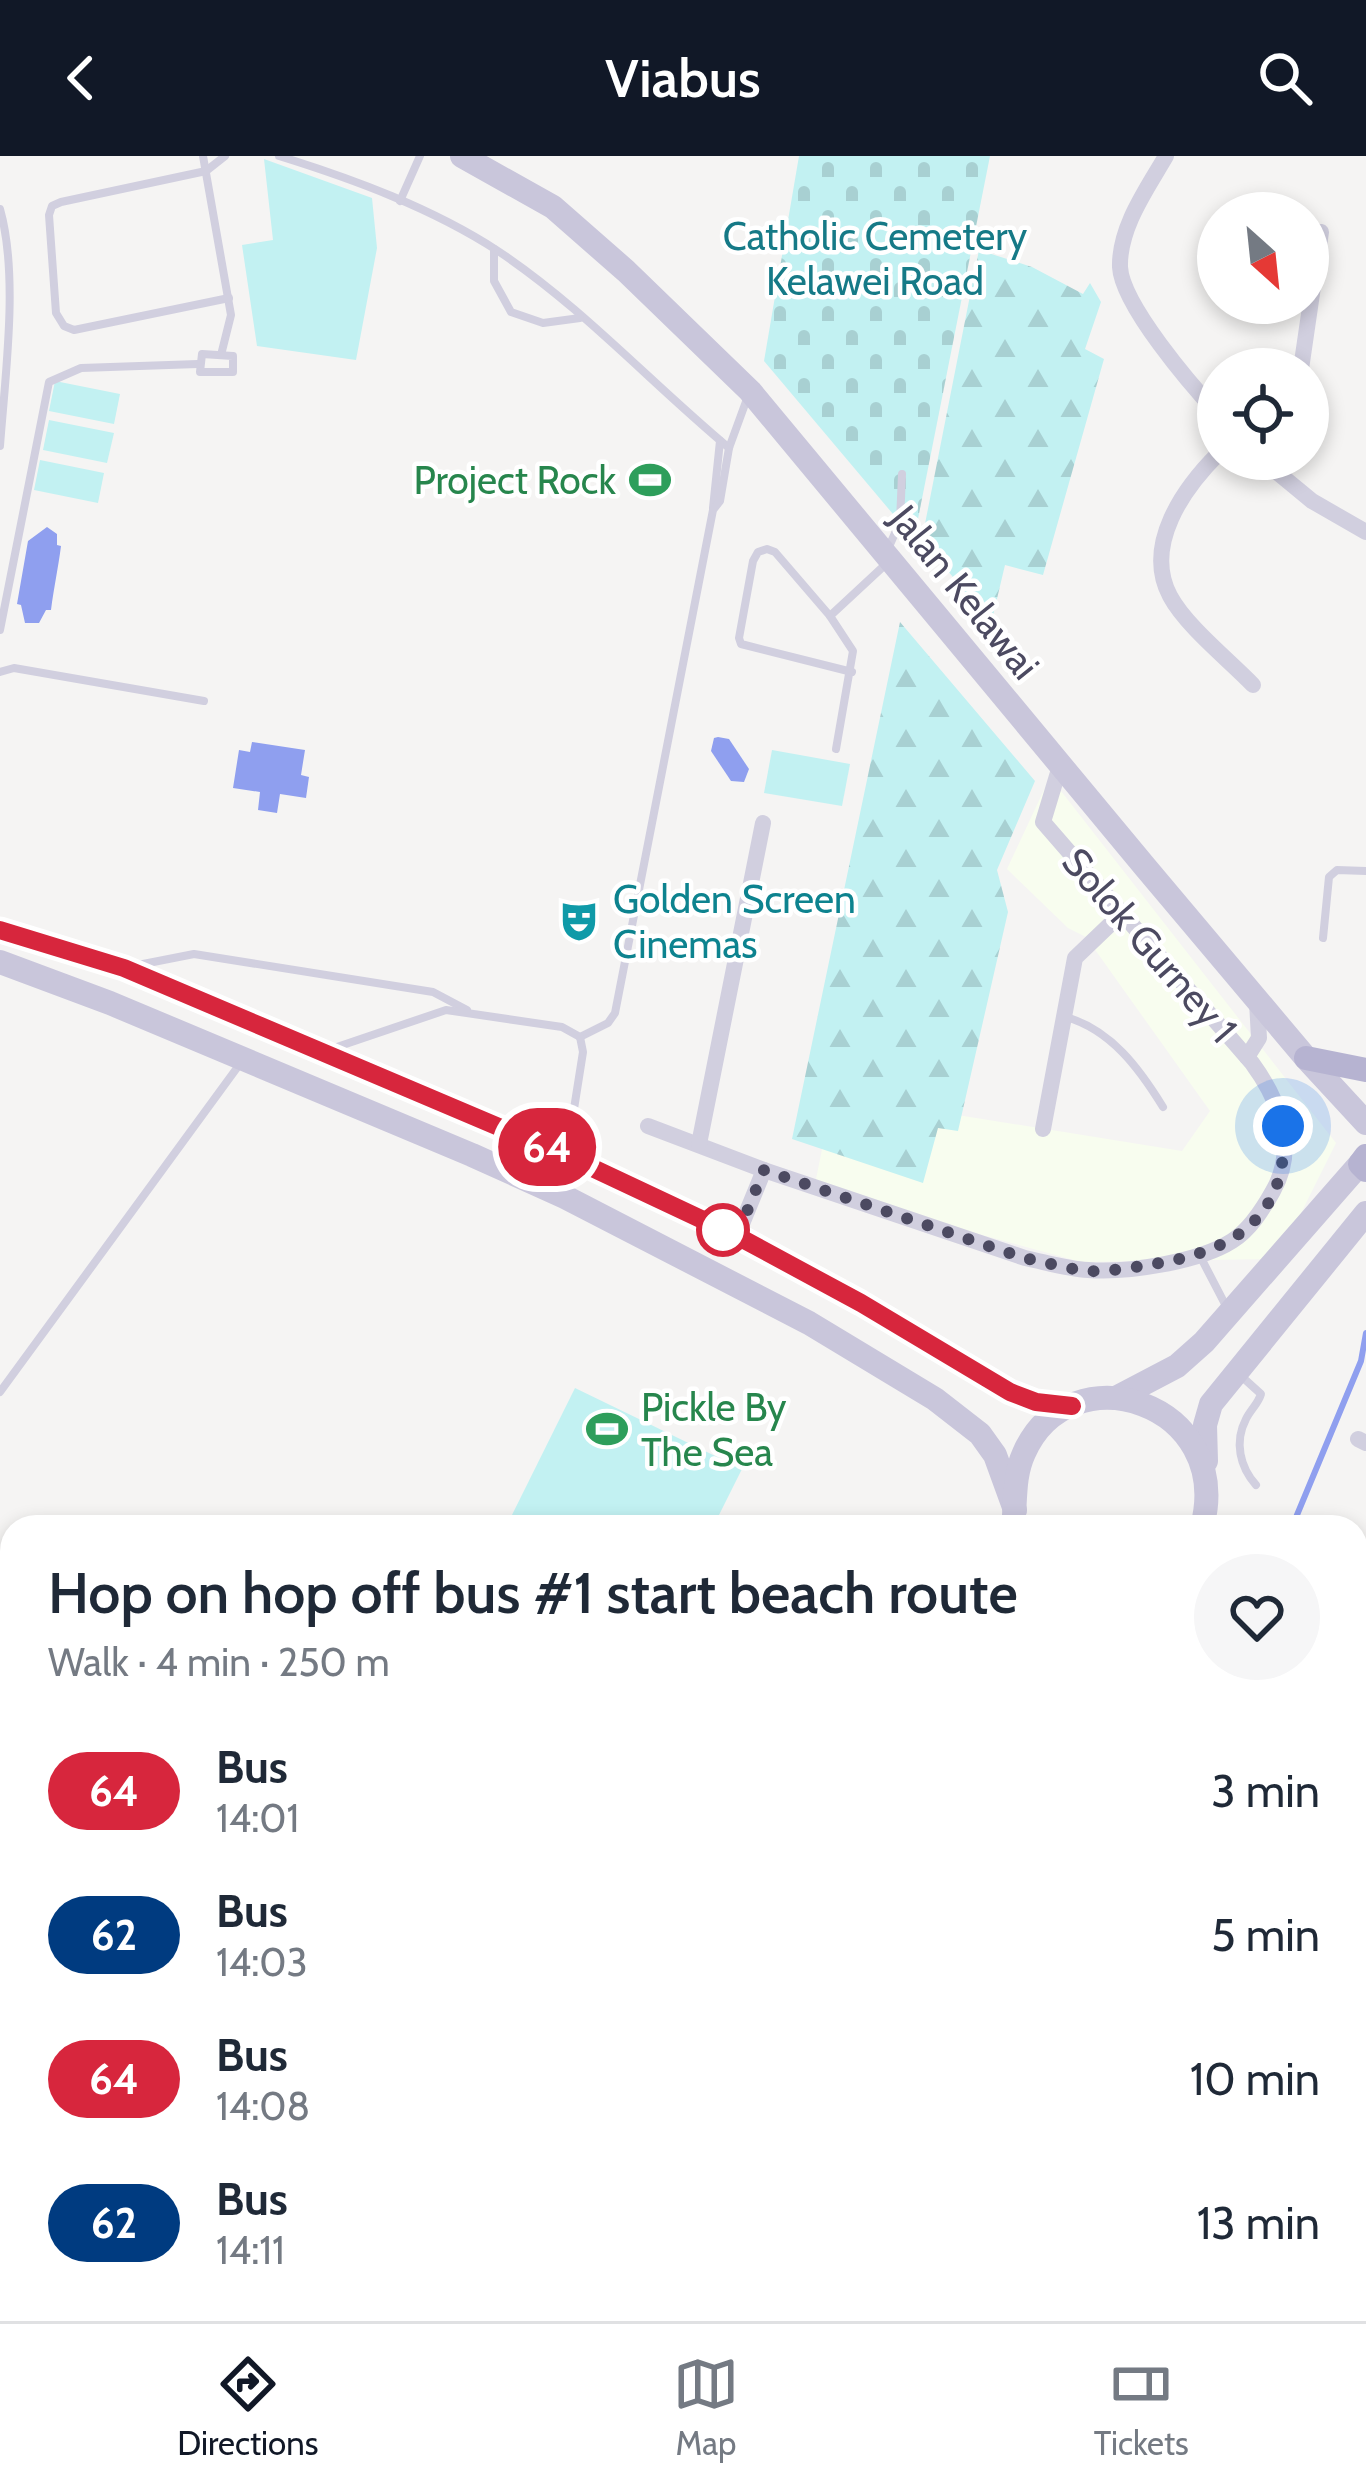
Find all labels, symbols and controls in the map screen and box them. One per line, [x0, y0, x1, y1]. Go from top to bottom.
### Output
icon: back [48, 45, 114, 111]
text: Viabus [605, 45, 761, 111]
icon: search [1252, 45, 1318, 111]
north arrow [1197, 192, 1329, 324]
map controls [1197, 192, 1329, 480]
park label: Catholic Cemetery Kelawei Road [723, 212, 1028, 305]
button: locate [1197, 348, 1329, 480]
place label: Project Rock [413, 456, 617, 504]
sports icon: Project Rock [627, 457, 673, 503]
street label: Jalan Kelawai [880, 495, 1050, 689]
street label: Solok Gurney 1 [1052, 838, 1248, 1052]
place label: Golden Screen Cinemas [613, 875, 856, 968]
theatre icon: Golden Screen Cinemas [556, 898, 602, 944]
your location [1253, 1096, 1313, 1156]
line badge: 64 [493, 1108, 601, 1186]
text: 64 [522, 1121, 572, 1173]
unlabelled marker [698, 1205, 748, 1255]
place label: Pickle By The Sea [641, 1383, 787, 1476]
sports icon: Pickle By The Sea [584, 1406, 630, 1452]
button: heart [1194, 1554, 1320, 1680]
text: Hop on hop off bus #1 start beach route [48, 1558, 1018, 1627]
text: Walk · 4 min · 250 m [48, 1638, 390, 1686]
text: Bus [216, 1740, 288, 1794]
text: 3 min [1211, 1764, 1320, 1818]
text: 64 [89, 1765, 139, 1817]
text: 14:01 [216, 1794, 299, 1842]
text: Bus [216, 1884, 288, 1938]
text: 5 min [1211, 1908, 1320, 1962]
text: 62 [91, 1909, 137, 1961]
text: 14:03 [216, 1938, 308, 1986]
text: Bus [216, 2028, 288, 2082]
text: 10 min [1190, 2052, 1320, 2106]
text: 64 [89, 2053, 139, 2105]
text: 14:08 [216, 2082, 310, 2130]
text: Bus [216, 2172, 288, 2226]
text: 13 min [1197, 2196, 1320, 2250]
text: 62 [91, 2197, 137, 2249]
text: 14:11 [216, 2226, 285, 2274]
tab: Directions [177, 2351, 318, 2463]
tab: Map [673, 2351, 739, 2463]
tab: Tickets [1094, 2351, 1189, 2463]

